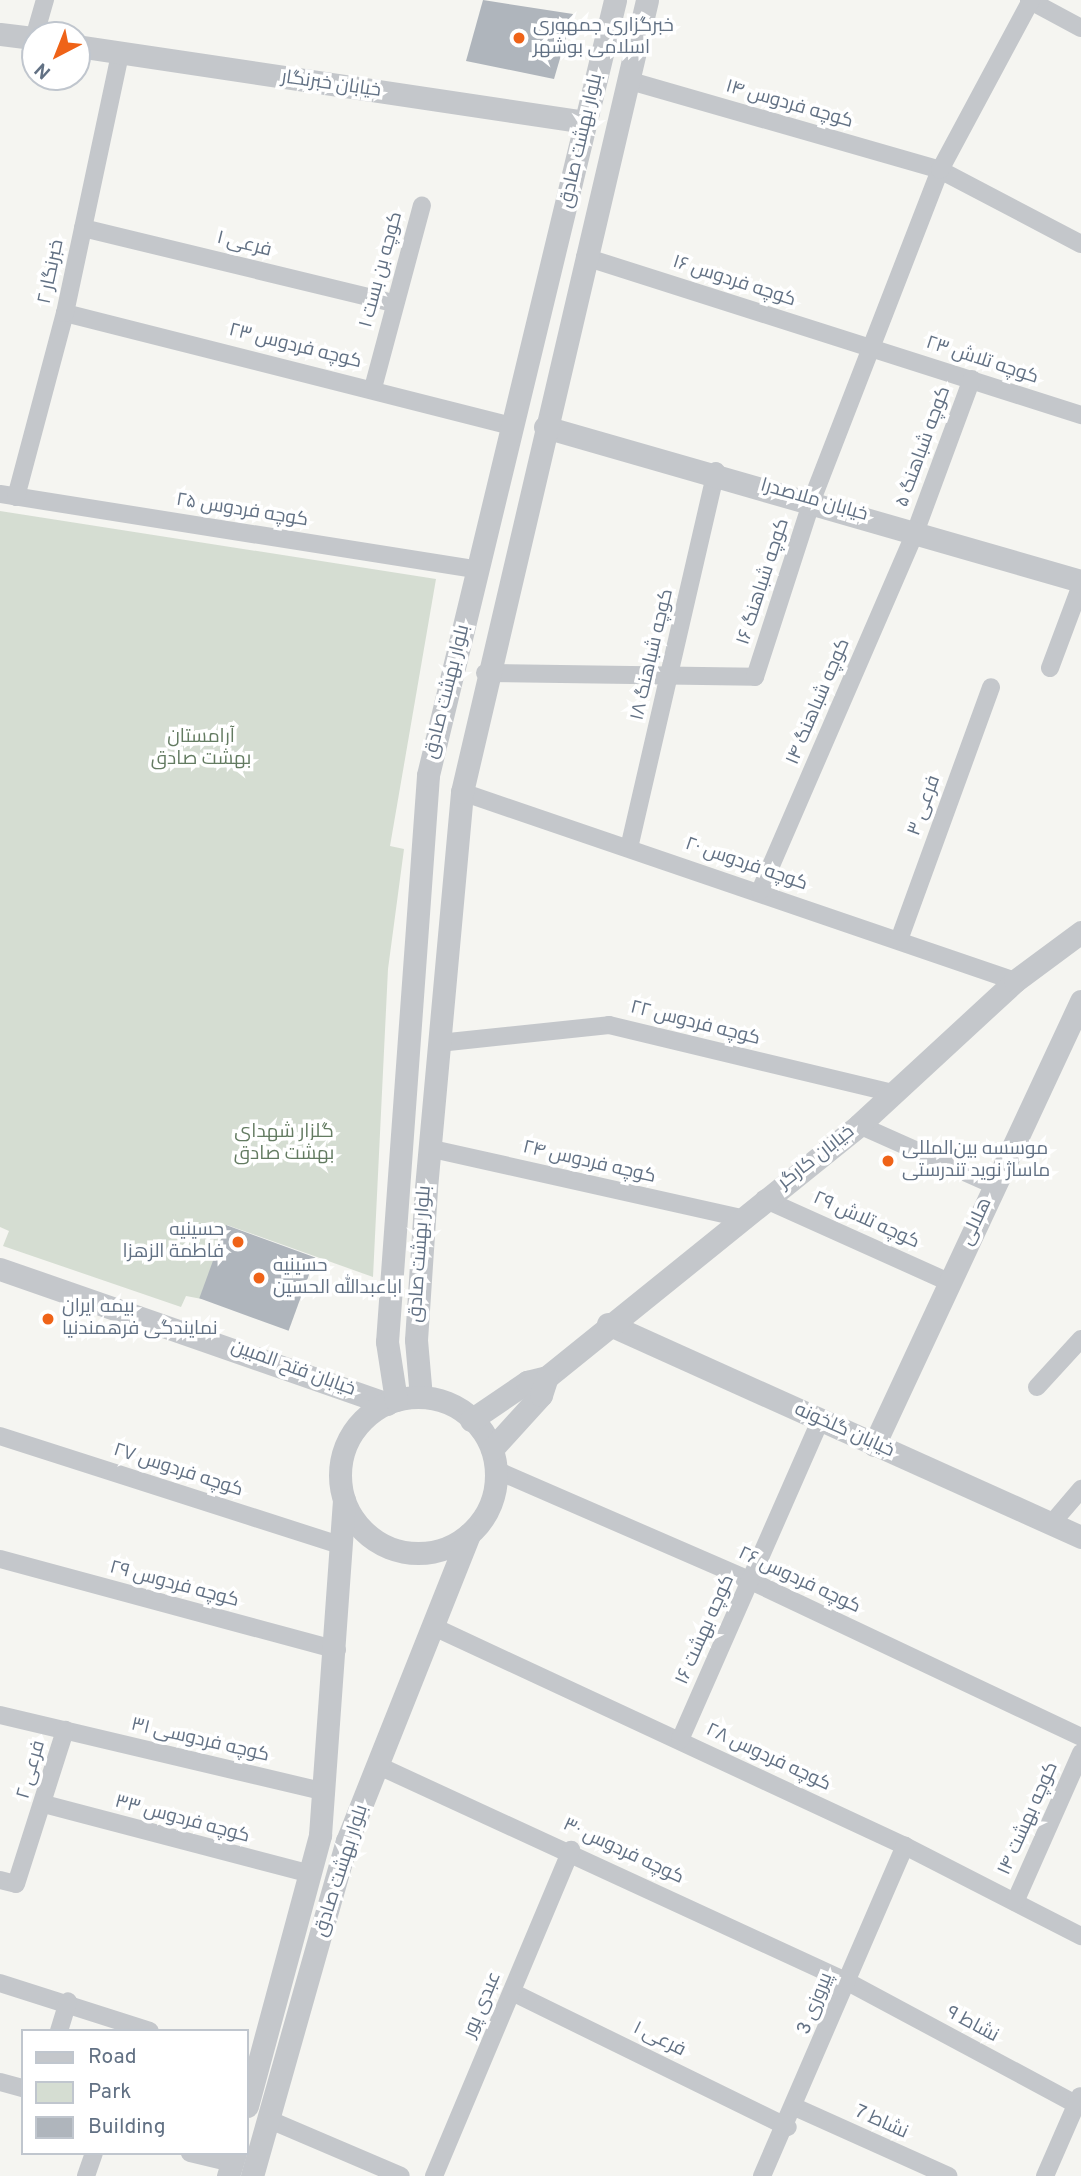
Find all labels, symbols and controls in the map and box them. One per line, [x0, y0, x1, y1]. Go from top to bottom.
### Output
place label: خبرگزاری جمهوری اسلامی بوشهر [533, 16, 674, 60]
north arrow [21, 21, 91, 91]
marker: خبرگزاری جمهوری اسلامی بوشهر [511, 30, 527, 46]
text: N [30, 57, 56, 84]
street label: خیابان خبرنگار [280, 67, 382, 103]
street label: بلوار بهشت صادق [555, 72, 609, 210]
street label: کوچه فردوس ۱۴ [723, 76, 855, 134]
street label: کوچه بن بست ۱ [356, 210, 408, 330]
street label: فرعی ۱ [214, 227, 274, 263]
street label: خبرنگار ۲ [34, 238, 70, 306]
street label: کوچه فردوس ۱۶ [670, 251, 798, 313]
street label: کوچه فردوس ۲۳ [226, 319, 364, 375]
street label: کوچه تلاش ۲۳ [923, 332, 1041, 390]
street label: کوچه شباهنگ ۵ [892, 384, 956, 510]
street label: خیابان ملاصدرا [758, 475, 870, 527]
street label: کوچه فردوس ۲۵ [174, 489, 310, 533]
street label: کوچه شباهنگ ۱۶ [733, 516, 795, 648]
street label: کوچه شباهنگ ۱۸ [627, 587, 679, 723]
street label: بلوار بهشت صادق [420, 623, 476, 761]
street label: کوچه شباهنگ ۱۴ [782, 635, 856, 769]
park label: آرامستان بهشت صادق [151, 727, 251, 771]
street label: فرعی ۳ [904, 773, 946, 839]
street label: کوچه فردوس ۲۰ [682, 833, 810, 897]
street label: کوچه فردوس ۲۲ [628, 997, 762, 1051]
street label: خیابان کارگر [774, 1121, 860, 1195]
park label: گلزار شهدای بهشت صادق [234, 1122, 334, 1166]
street label: کوچه فردوس ۲۴ [520, 1137, 658, 1189]
place label: موسسه بین‌المللی ماساژ نوید تندرستی [902, 1139, 1050, 1183]
marker: موسسه بین‌المللی ماساژ نوید تندرستی [880, 1153, 896, 1169]
street label: بلوار بهشت صادق [405, 1185, 437, 1323]
street label: کوچه تلاش ۲۹ [809, 1187, 923, 1255]
street label: هلالی [956, 1195, 998, 1249]
place label: حسینیه فاطمة الزهزا [123, 1220, 224, 1264]
marker: حسینیه فاطمة الزهزا [230, 1234, 246, 1250]
place label: حسینیه اباعبدالله الحسین [273, 1256, 402, 1300]
marker: حسینیه اباعبدالله الحسین [251, 1270, 267, 1286]
place label: بیمه ایران نمایندگی فرهمندنیا [62, 1297, 218, 1341]
marker: بیمه ایران نمایندگی فرهمندنیا [40, 1311, 56, 1327]
street label: خیابان فتح المبین [228, 1336, 358, 1402]
street label: خیابان گلخونه [791, 1399, 897, 1463]
street label: کوچه فردوس ۲۷ [110, 1439, 246, 1503]
street label: کوچه فردوس ۲۶ [734, 1543, 864, 1619]
street label: کوچه فردوس ۲۹ [107, 1557, 241, 1613]
street label: کوچه بهشت ۱۶ [672, 1572, 740, 1688]
street label: کوچه فردوسی ۳۱ [129, 1714, 271, 1768]
street label: کوچه فردوس ۲۸ [702, 1719, 834, 1797]
street label: فرعی ۲ [13, 1738, 51, 1802]
street label: کوچه بهشت ۱۴ [994, 1759, 1064, 1879]
street label: کوچه فردوس ۳۳ [112, 1791, 252, 1849]
street label: بلوار بهشت صادق [310, 1802, 374, 1940]
street label: کوچه فردوس ۳۰ [559, 1814, 687, 1890]
street label: عبدی پور [459, 1969, 507, 2041]
street label: پیروزی 3 [793, 1970, 839, 2038]
street label: نشاط ۹ [942, 2002, 1002, 2048]
street label: فرعی ۱ [629, 2018, 689, 2062]
legend [21, 2029, 248, 2155]
text: Road [88, 2044, 137, 2071]
text: Park [88, 2079, 131, 2106]
street label: نشاط 7 [851, 2101, 911, 2145]
text: Building [88, 2114, 166, 2141]

